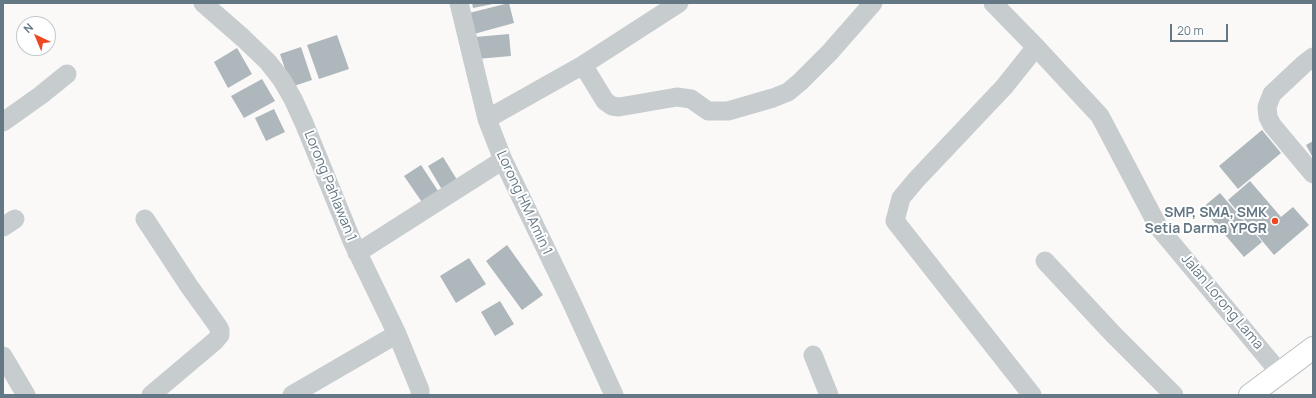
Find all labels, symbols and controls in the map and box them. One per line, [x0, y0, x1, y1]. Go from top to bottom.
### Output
north arrow [16, 16, 56, 56]
scale bar [1172, 16, 1230, 42]
text: N [20, 20, 36, 36]
text: 20 m [1177, 22, 1204, 39]
street label: Lorong Pahlawan 1 [300, 128, 360, 244]
street label: Lorong HM Amin 1 [493, 148, 555, 258]
place label: SMP, SMA, SMK Setia Darma YPGR [1145, 205, 1267, 238]
marker: SMP, SMA, SMK Setia Darma YPGR [1270, 216, 1280, 226]
street label: Jalan Lorong Lama [1177, 251, 1267, 353]

